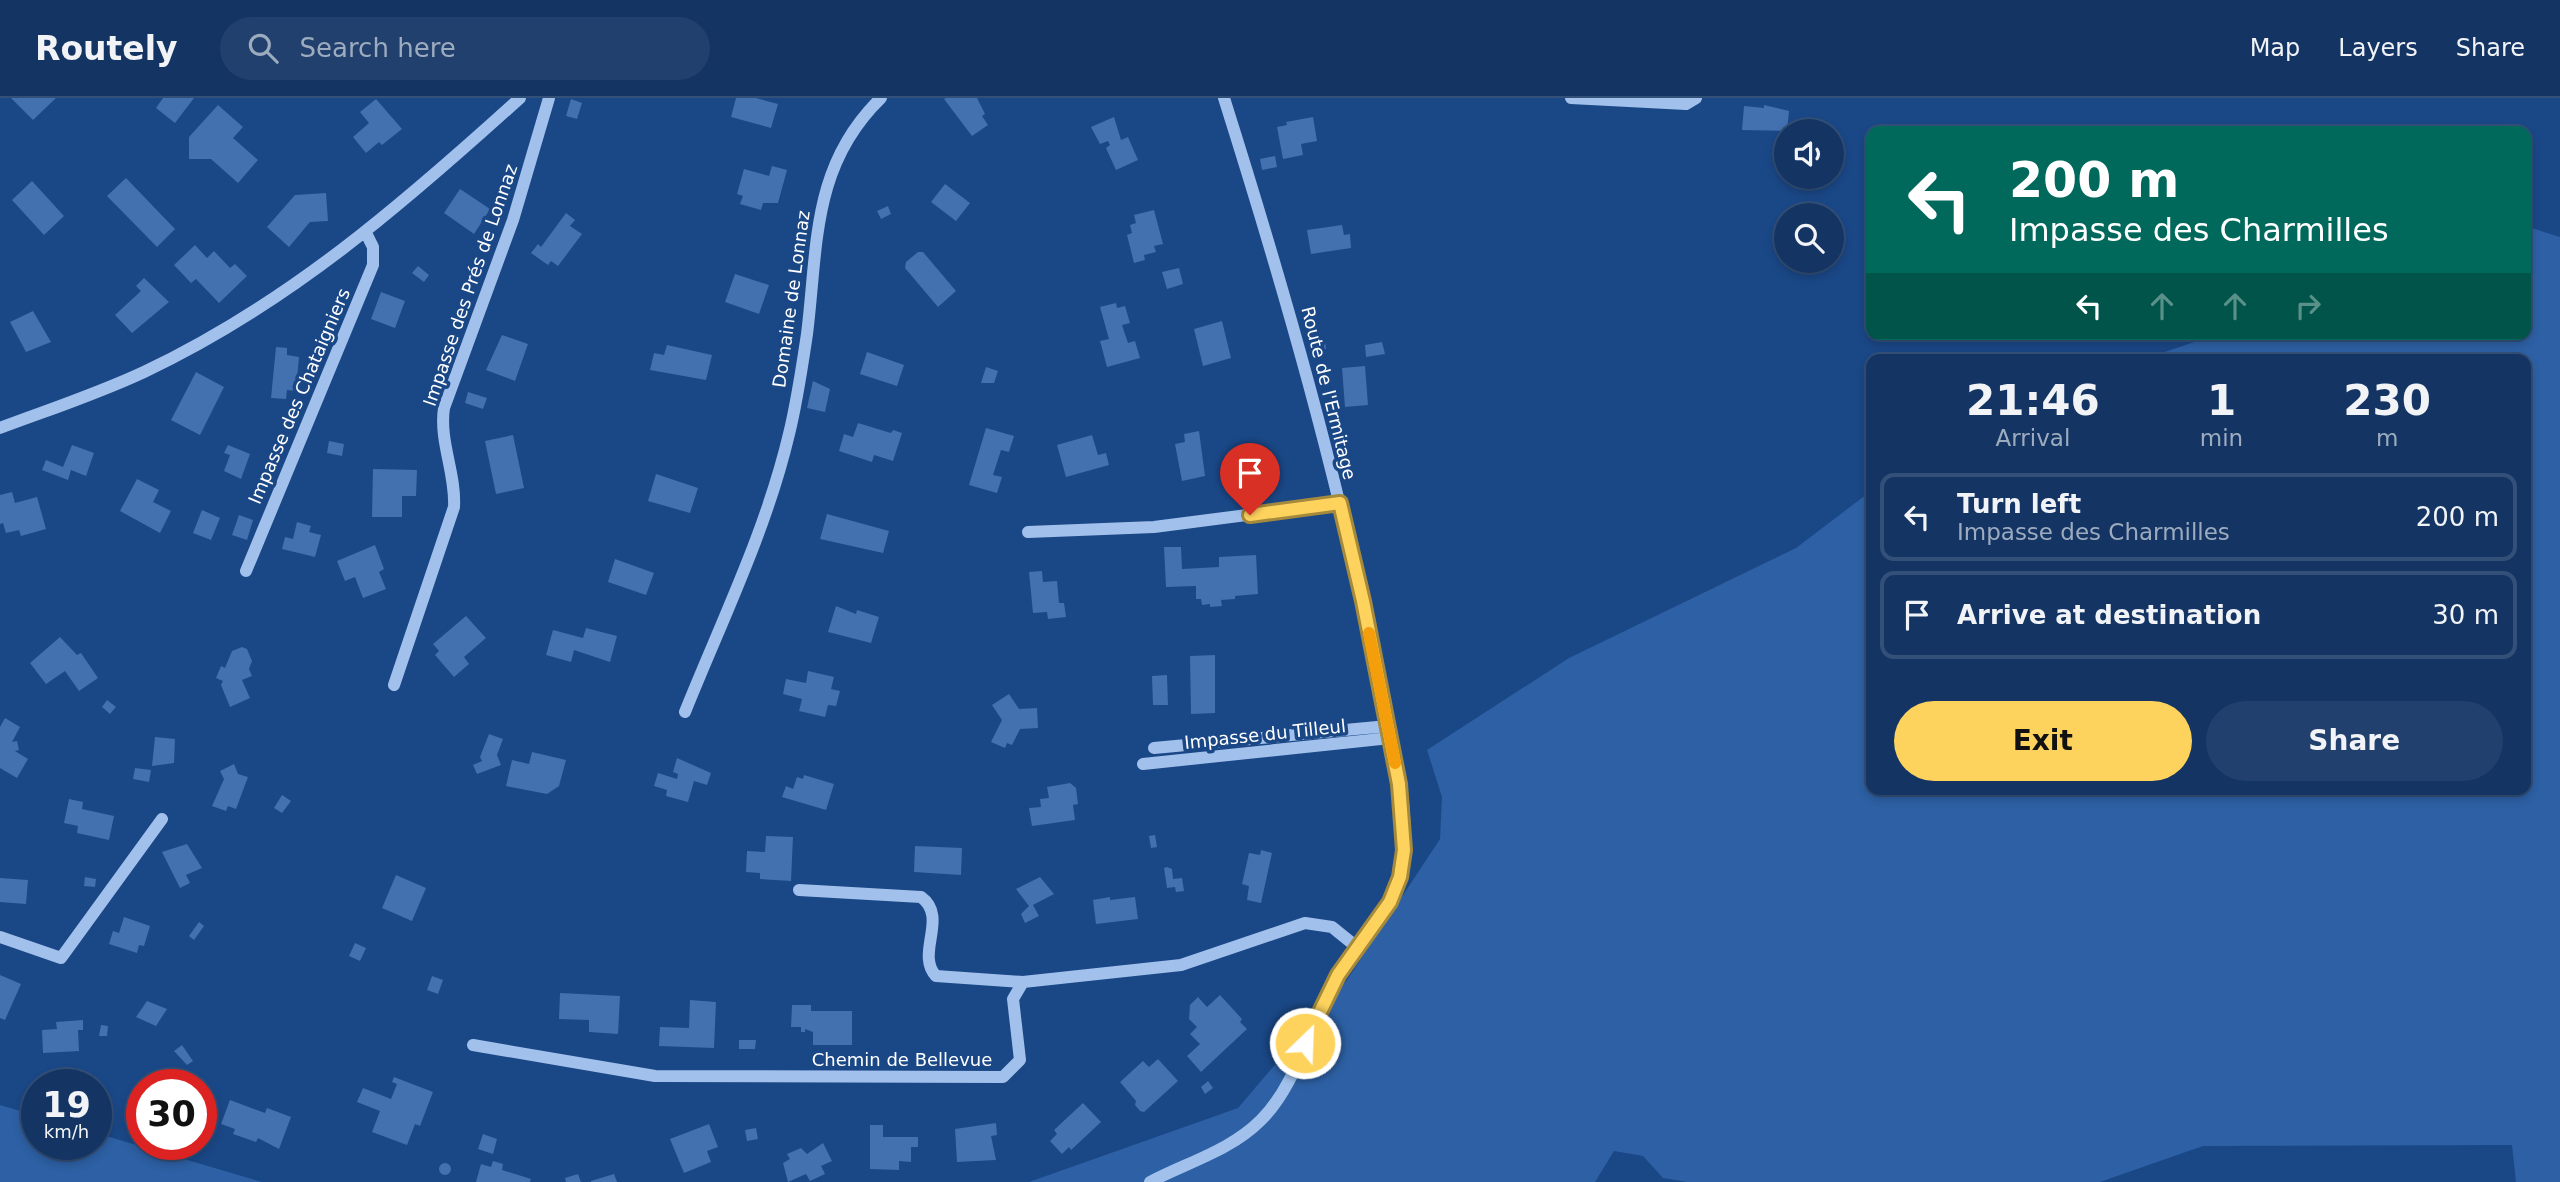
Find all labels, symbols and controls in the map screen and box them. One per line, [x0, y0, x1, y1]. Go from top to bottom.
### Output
search box [220, 17, 710, 80]
text: Routely [35, 29, 178, 68]
icon: search [244, 29, 282, 67]
text: Search here [300, 33, 456, 63]
text: Map [2250, 34, 2300, 62]
text: Layers [2338, 34, 2418, 62]
text: Share [2456, 34, 2525, 62]
map controls [1774, 119, 1844, 273]
button: sound [1774, 119, 1844, 189]
text: 200 m [2009, 152, 2179, 209]
icon: left [1894, 154, 1985, 245]
street label: Impasse des Prés de Lonnaz [419, 161, 521, 409]
button: search [1774, 203, 1844, 273]
street label: Domaine de Lonnaz [768, 209, 814, 389]
text: Impasse des Charmilles [2009, 211, 2389, 249]
street label: Impasse des Chataigniers [244, 285, 354, 507]
icon: left [2070, 287, 2108, 325]
icon: ahead [2143, 287, 2181, 325]
icon: ahead [2216, 287, 2254, 325]
icon: right [2289, 287, 2327, 325]
street label: Route de l'Ermitage [1297, 304, 1361, 482]
text: 21:46 [1966, 376, 2100, 425]
text: 1 [2207, 376, 2236, 425]
text: 230 [2343, 376, 2431, 425]
text: Arrival [1996, 425, 2070, 451]
text: min [2200, 425, 2243, 451]
text: m [2376, 425, 2398, 451]
pin [1220, 443, 1280, 515]
icon: arrive [1231, 454, 1269, 492]
text: Turn left [1957, 489, 2081, 519]
icon: left [1898, 498, 1936, 536]
text: 200 m [2416, 502, 2499, 532]
text: Impasse des Charmilles [1957, 519, 2230, 545]
icon: arrive [1898, 596, 1936, 634]
text: Arrive at destination [1957, 600, 2261, 630]
text: 30 m [2432, 600, 2499, 630]
button: Exit [1894, 701, 2192, 781]
button: Share [2206, 701, 2503, 781]
street label: Impasse du Tilleul [1183, 715, 1347, 753]
position arrow [1268, 1006, 1342, 1080]
street label: Chemin de Bellevue [812, 1049, 992, 1070]
speed limit sign: 30 [126, 1069, 217, 1160]
text: 19 [42, 1085, 91, 1125]
text: km/h [44, 1121, 89, 1142]

